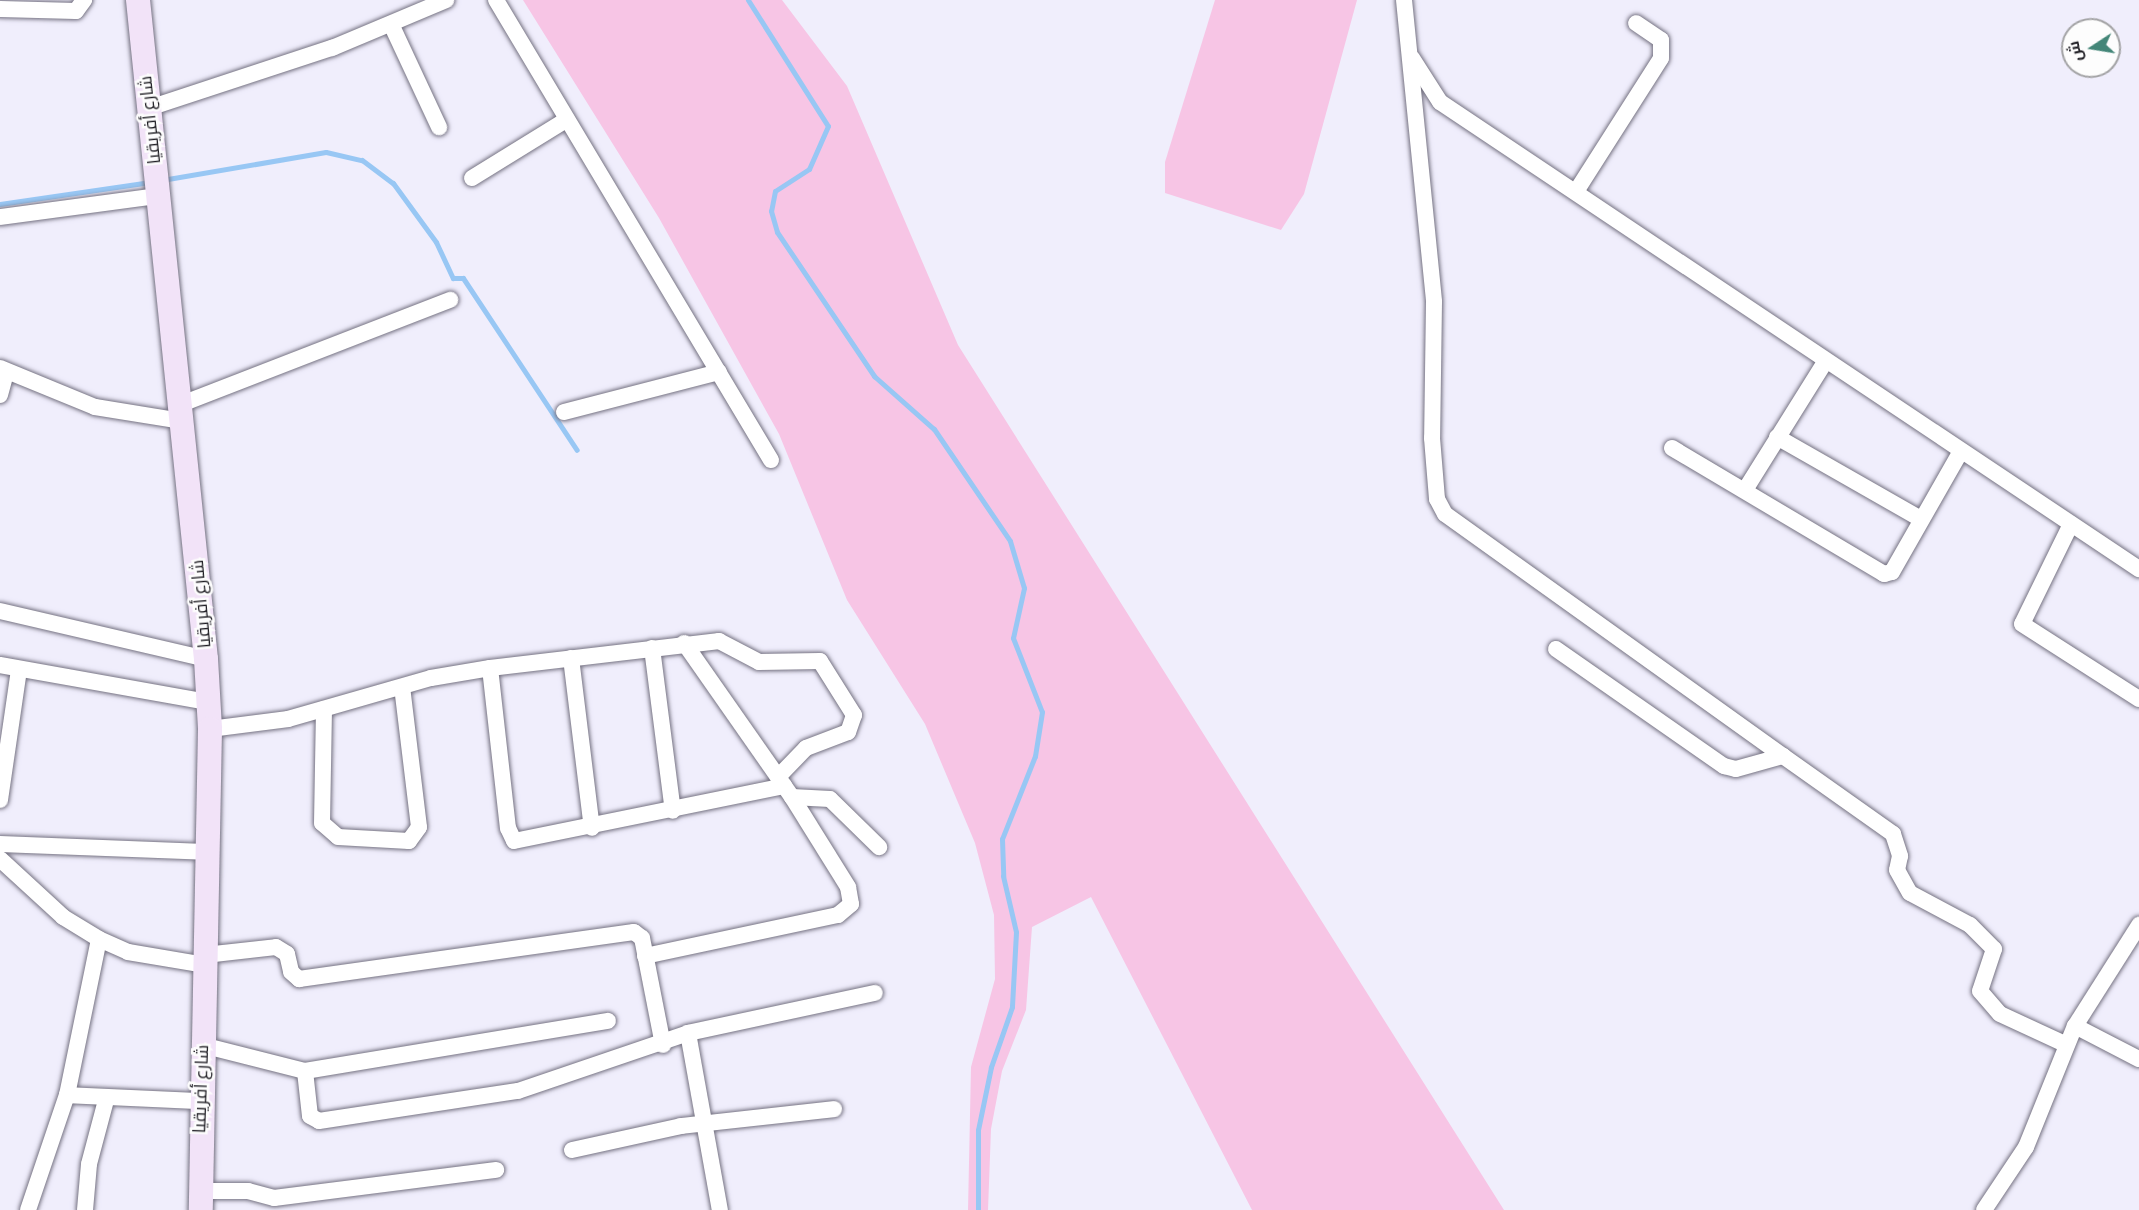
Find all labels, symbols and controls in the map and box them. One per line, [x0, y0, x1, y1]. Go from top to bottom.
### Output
north arrow [2061, 18, 2121, 78]
text: ش [2063, 39, 2086, 63]
street label: شارع أفريقيا [135, 75, 165, 165]
street label: شارع أفريقيا [186, 559, 216, 649]
street label: شارع أفريقيا [189, 1044, 213, 1134]

